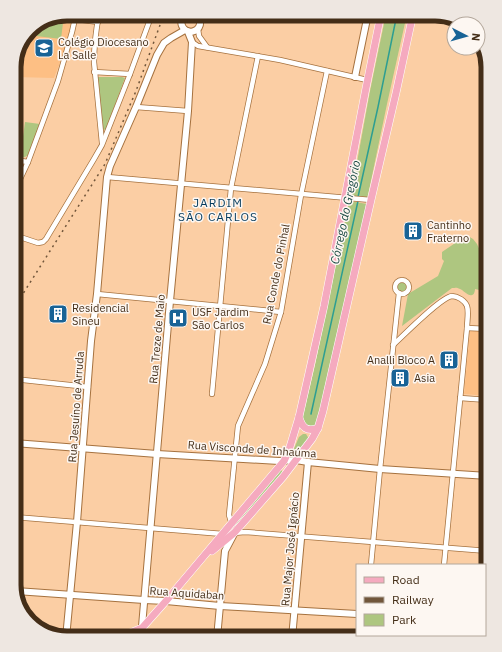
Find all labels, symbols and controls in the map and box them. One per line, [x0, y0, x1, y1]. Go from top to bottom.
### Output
north arrow [446, 16, 486, 56]
text: N [469, 32, 483, 42]
place label: Colégio Diocesano La Salle [58, 35, 149, 62]
school or university icon: Colégio Diocesano La Salle [33, 37, 55, 59]
water label: Córrego do Gregório [327, 158, 363, 265]
district label: JARDIM SÃO CARLOS [178, 195, 258, 224]
place label: Cantinho Fraterno [427, 218, 471, 245]
building icon: Cantinho Fraterno [402, 220, 424, 242]
street label: Rua Conde do Pinhal [259, 223, 293, 325]
street label: Rua Treze de Maio [146, 294, 168, 384]
place label: Residencial Sineu [72, 301, 129, 328]
building icon: Residencial Sineu [47, 303, 69, 325]
place label: USF Jardim São Carlos [192, 305, 249, 332]
hospital icon: USF Jardim São Carlos [167, 307, 189, 329]
building icon: Analli Bloco A [438, 349, 460, 371]
street label: Rua Jesuíno de Arruda [65, 351, 87, 463]
place label: Analli Bloco A [367, 353, 435, 367]
building icon: Asia [389, 367, 411, 389]
place label: Asia [414, 371, 435, 385]
street label: Rua Visconde de Inhaúma [187, 438, 317, 460]
street label: Rua Major José Ignácio [278, 491, 302, 607]
legend [356, 564, 486, 636]
text: Road [392, 572, 420, 587]
street label: Rua Aquidaban [149, 583, 225, 603]
text: Railway [392, 592, 434, 607]
text: Park [392, 612, 417, 627]

